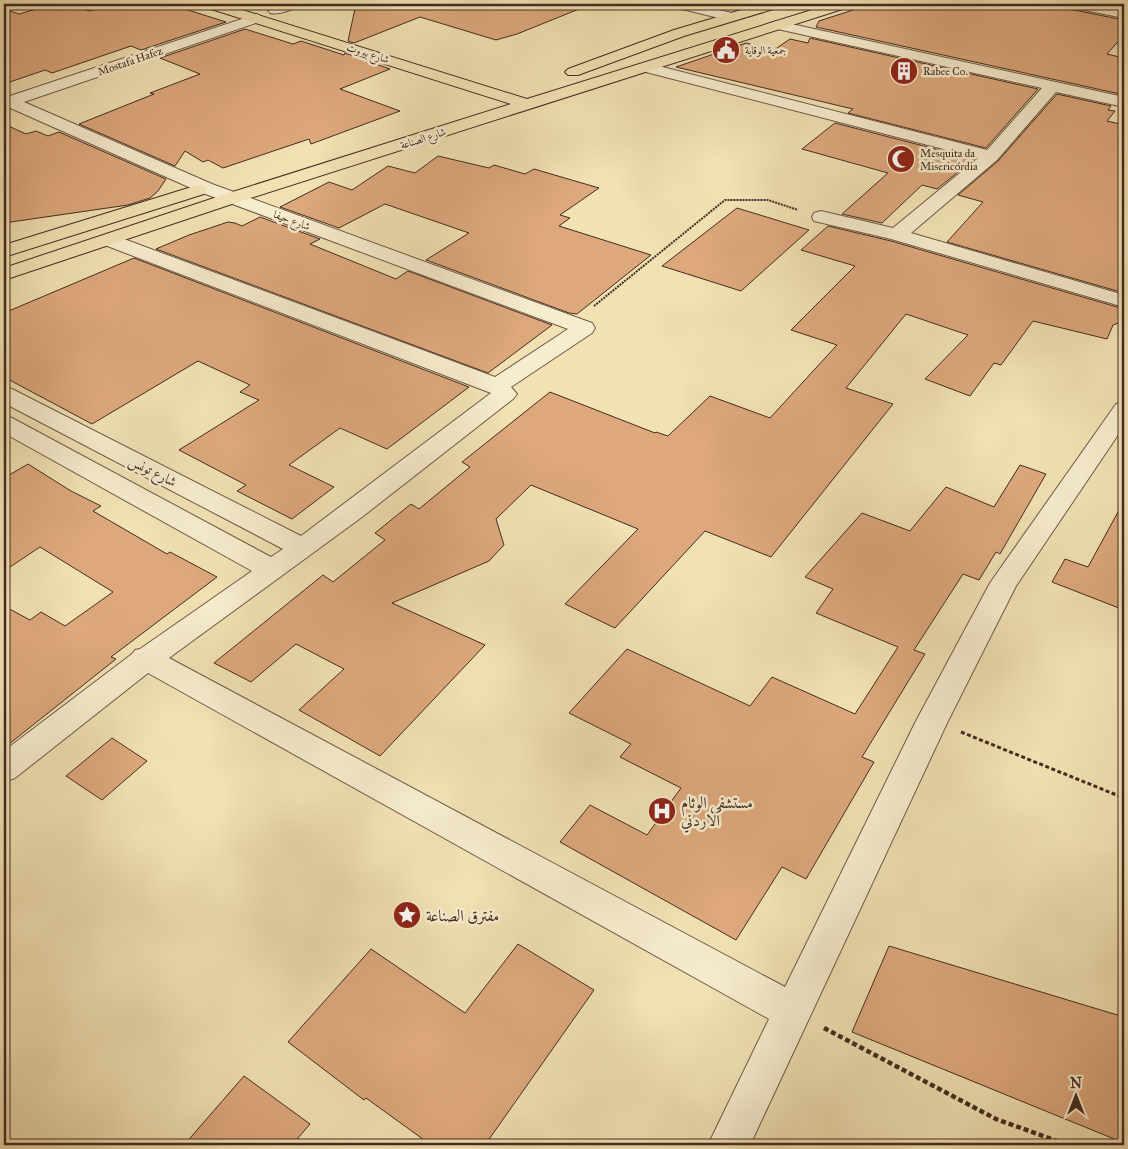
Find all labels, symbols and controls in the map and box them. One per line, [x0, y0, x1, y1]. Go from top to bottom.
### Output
public building icon: جمعية الوقاية [711, 35, 741, 65]
street label: شارع بيروت [344, 41, 391, 69]
street label: Mostafa Hafez [96, 44, 164, 79]
place label: جمعية الوقاية [745, 44, 786, 57]
building icon: Rabee Co. [889, 56, 919, 86]
place label: Rabee Co. [923, 65, 968, 78]
street label: شارع الصناعة [399, 125, 449, 155]
mosque icon: Mesquita da Misericórdia [886, 144, 916, 174]
place label: Mesquita da Misericórdia [920, 147, 978, 173]
street label: شارع حيفا [271, 208, 312, 236]
street label: شارع تونس [125, 452, 180, 493]
place label: مستشفى الوئام الاردني [681, 793, 753, 833]
hospital icon: مستشفى الوئام الاردني [647, 796, 677, 826]
place icon: مفترق الصناعة [392, 900, 422, 930]
place label: مفترق الصناعة [426, 906, 499, 925]
north arrow [1050, 1072, 1100, 1122]
text: N [1070, 1075, 1082, 1092]

